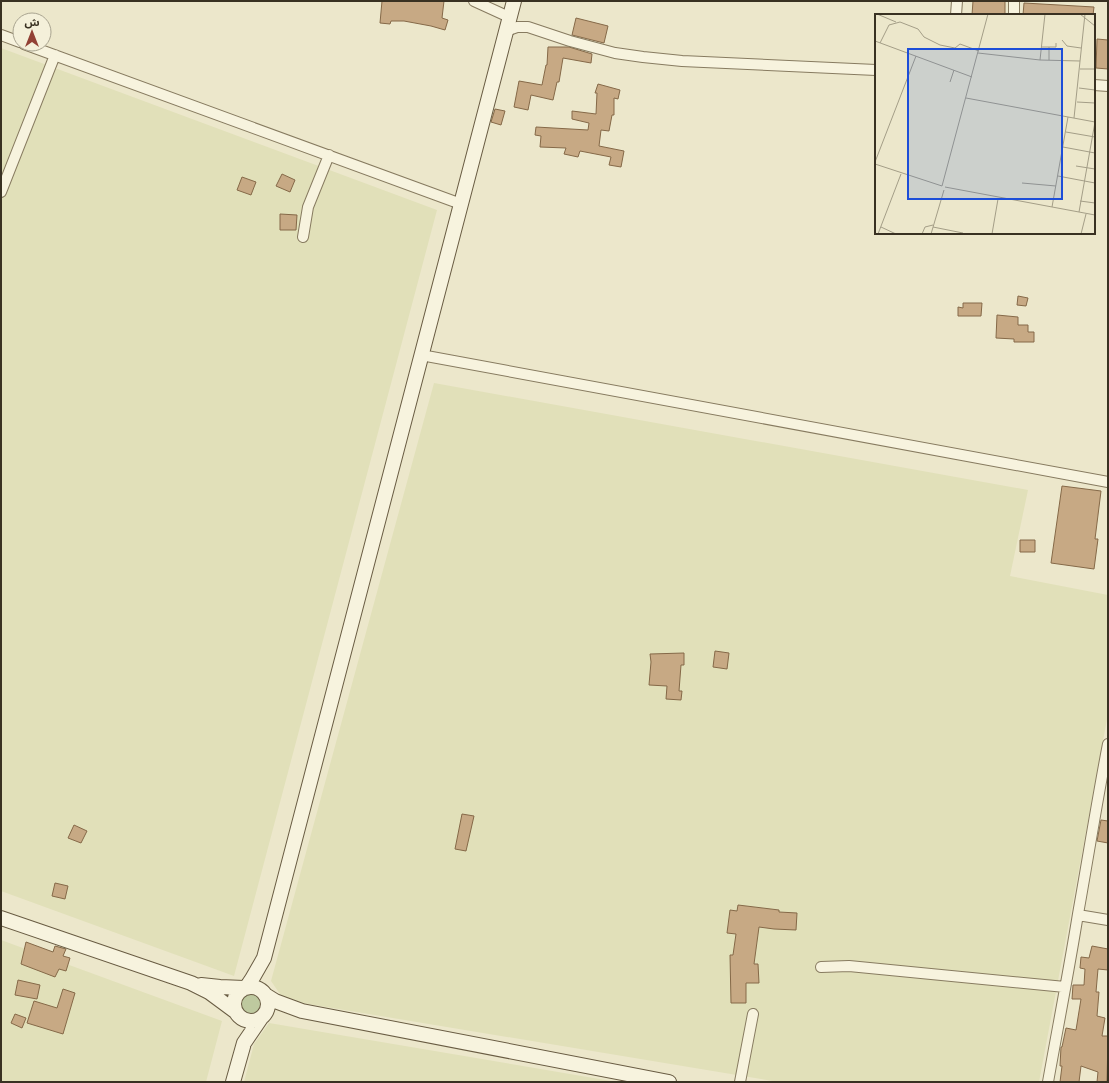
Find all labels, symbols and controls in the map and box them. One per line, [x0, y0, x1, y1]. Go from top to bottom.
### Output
north arrow [12, 12, 52, 52]
inset map [875, 14, 1095, 234]
text: ش [24, 16, 40, 29]

